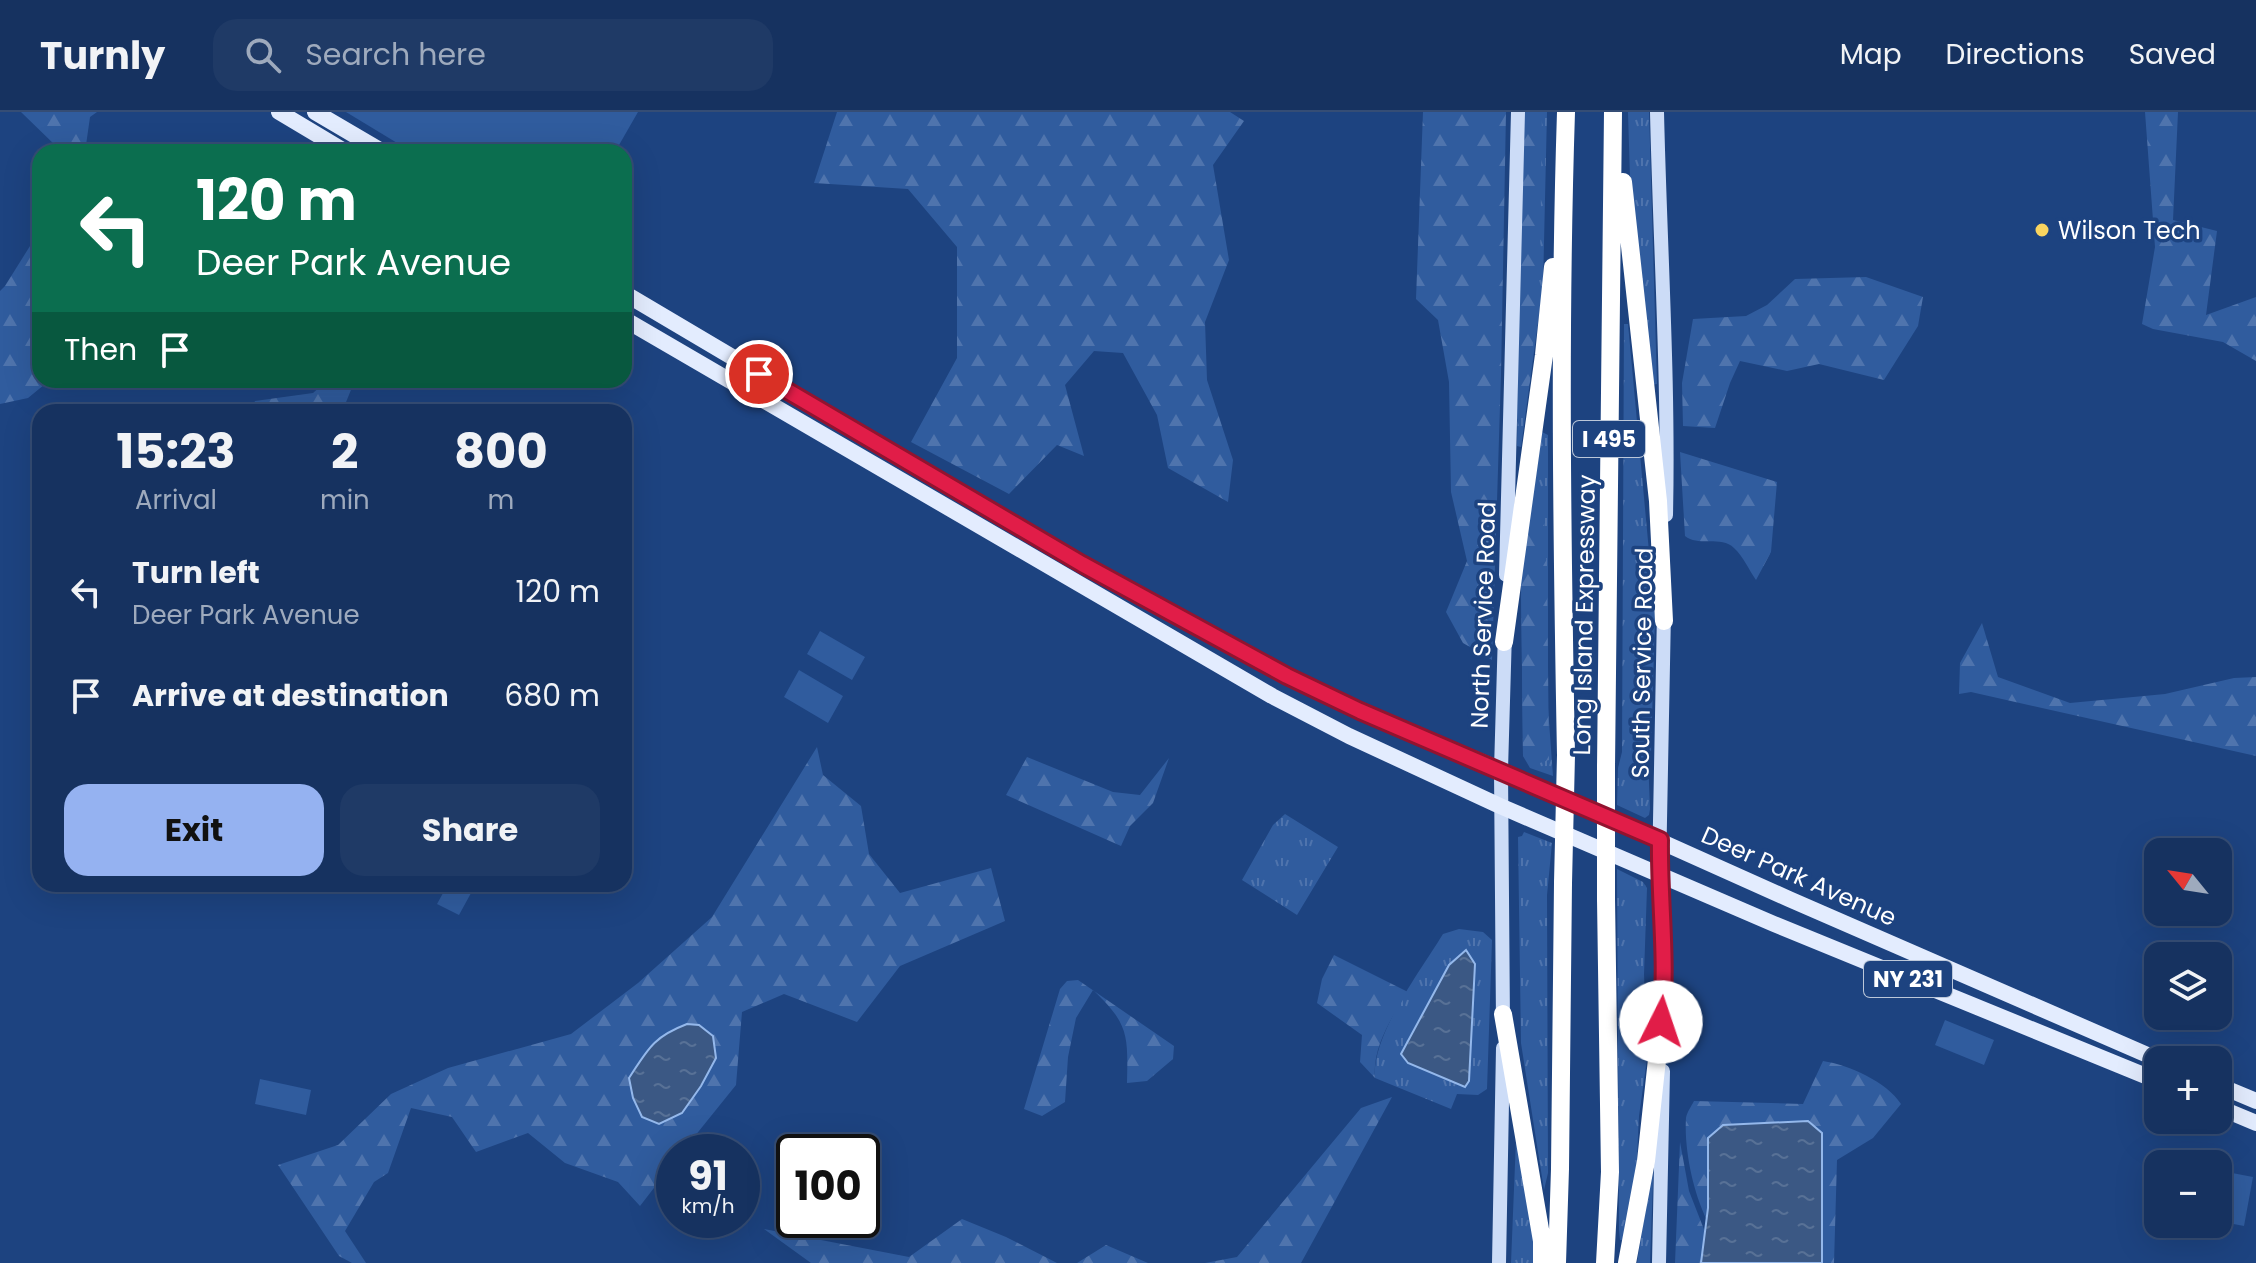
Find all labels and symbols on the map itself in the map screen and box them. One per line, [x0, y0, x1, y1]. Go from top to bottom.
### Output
place label: Wilson Tech [2058, 214, 2201, 247]
marker: Wilson Tech [2033, 221, 2051, 239]
pin [725, 340, 793, 408]
road number: I 495 [1573, 421, 1645, 457]
street label: Long Island Expressway [1565, 474, 1603, 756]
street label: North Service Road [1463, 501, 1503, 729]
street label: South Service Road [1623, 547, 1661, 779]
street label: Deer Park Avenue [1696, 818, 1902, 934]
north arrow [2144, 838, 2232, 926]
road number: NY 231 [1864, 961, 1952, 997]
position arrow [1619, 980, 1703, 1064]
speed limit sign: 100 [776, 1134, 880, 1238]

